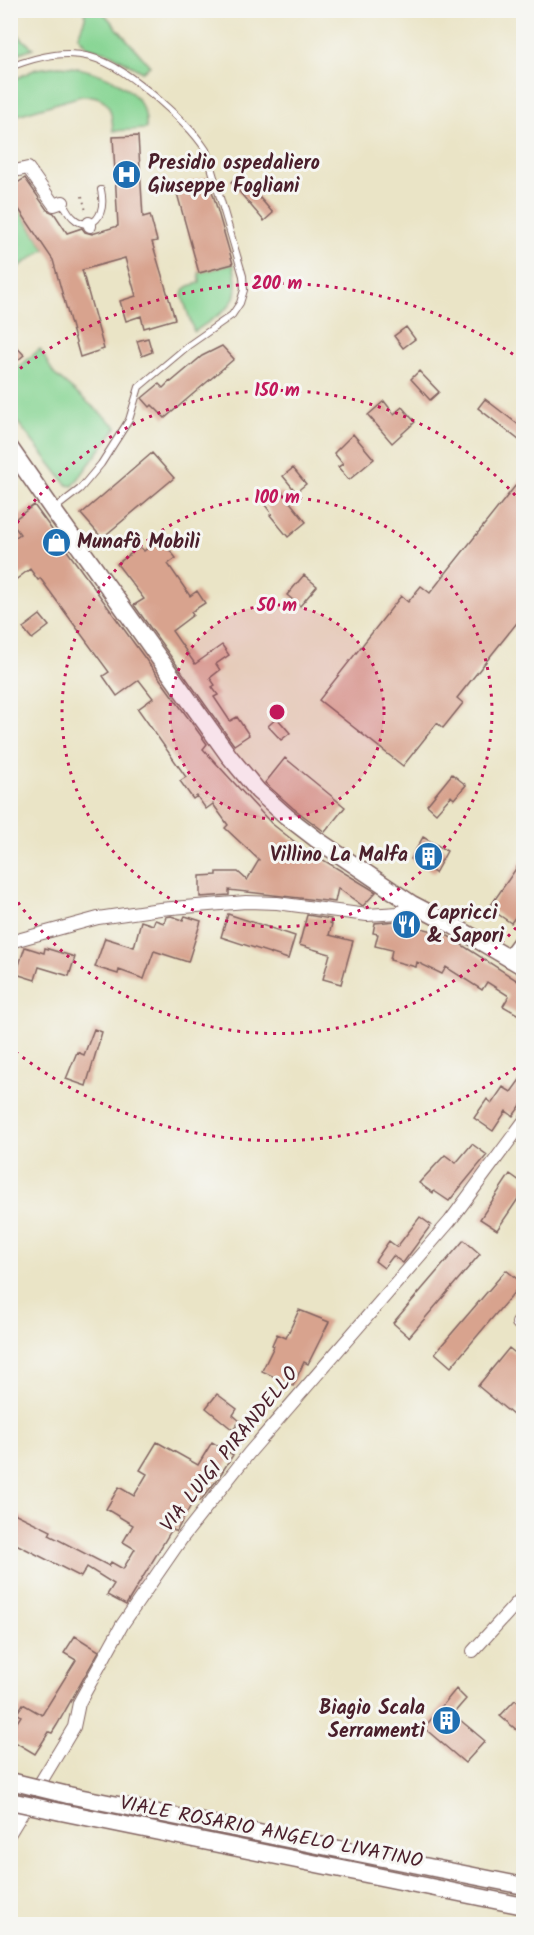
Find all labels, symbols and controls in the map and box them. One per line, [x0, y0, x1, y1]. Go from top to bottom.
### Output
place label: Presidio ospedaliero Giuseppe Fogliani [148, 148, 320, 203]
hospital icon: Presidio ospedaliero Giuseppe Fogliani [111, 159, 143, 191]
text: 200 m [252, 270, 303, 299]
text: 150 m [254, 377, 300, 406]
text: 100 m [254, 484, 300, 513]
shop icon: Munafò Mobili [40, 527, 72, 559]
place label: Munafò Mobili [77, 527, 201, 559]
text: 50 m [256, 592, 297, 621]
centre of rings [267, 702, 287, 722]
place label: Villino La Malfa [270, 840, 408, 872]
building icon: Villino La Malfa [413, 840, 445, 872]
place label: Capricci & Sapori [427, 898, 505, 953]
restaurant icon: Capricci & Sapori [390, 909, 422, 941]
street label: VIA LUIGI PIRANDELLO [153, 1360, 307, 1540]
place label: Biagio Scala Serramenti [319, 1693, 426, 1748]
building icon: Biagio Scala Serramenti [430, 1705, 462, 1737]
street label: VIALE ROSARIO ANGELO LIVATINO [117, 1788, 425, 1878]

